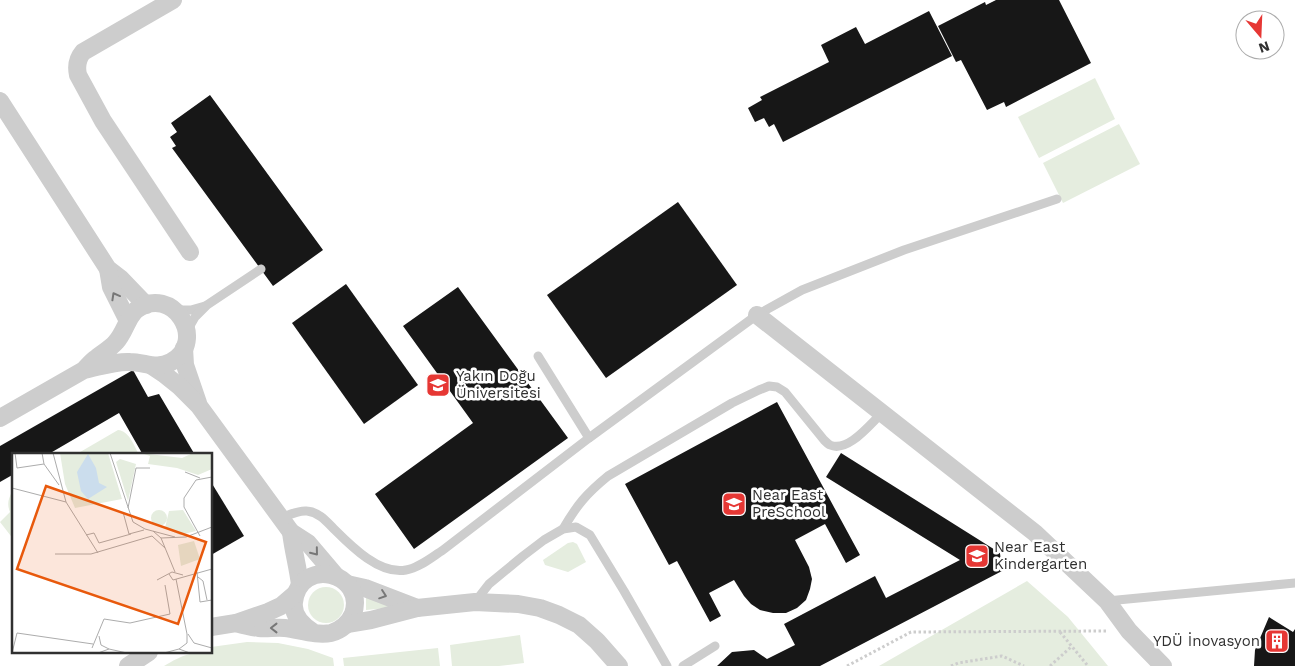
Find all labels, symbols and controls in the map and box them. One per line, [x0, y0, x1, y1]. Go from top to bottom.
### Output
north arrow [1235, 10, 1285, 60]
text: N [1257, 38, 1272, 57]
one-way arrow [112, 292, 122, 301]
place label: Yakın Doğu Üniversitesi [456, 367, 541, 402]
school or university icon: Yakın Doğu Üniversitesi [425, 372, 451, 398]
inset map [12, 453, 212, 654]
place label: Near East PreSchool [752, 486, 826, 521]
school or university icon: Near East PreSchool [721, 491, 747, 517]
place label: Near East Kindergarten [994, 538, 1087, 573]
school or university icon: Near East Kindergarten [964, 543, 990, 569]
one-way arrow [309, 546, 317, 555]
one-way arrow [378, 589, 387, 599]
one-way arrow [270, 623, 278, 633]
building icon: YDÜ İnovasyon [1264, 628, 1290, 654]
place label: YDÜ İnovasyon [1153, 632, 1260, 650]

